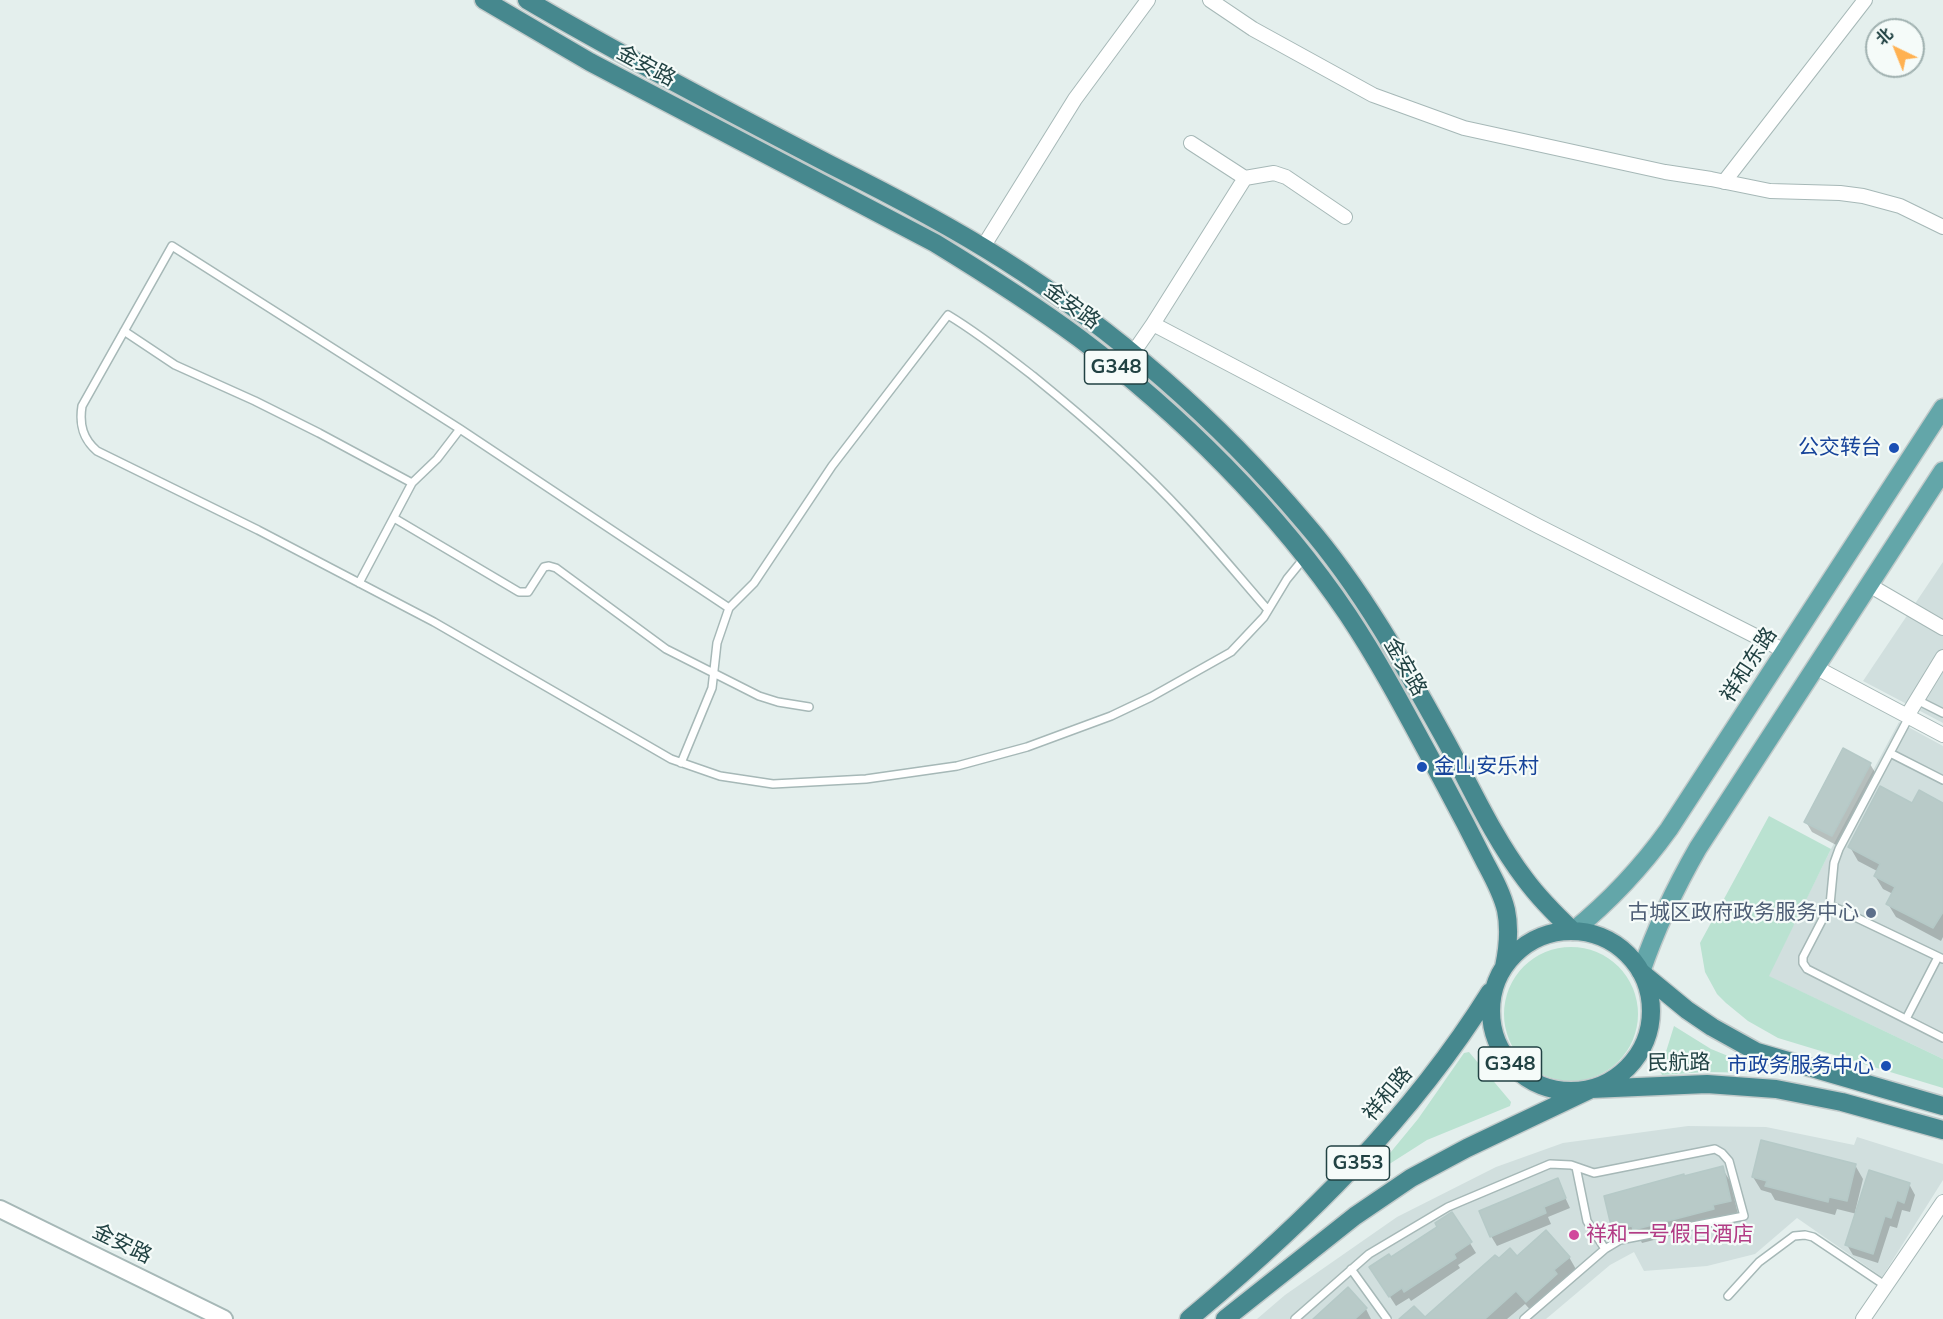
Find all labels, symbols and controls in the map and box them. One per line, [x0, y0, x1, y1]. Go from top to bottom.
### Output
north arrow [1865, 18, 1925, 78]
text: 北 [1871, 24, 1897, 49]
street label: 金安路 [612, 40, 680, 92]
street label: 金安路 [1039, 277, 1105, 335]
road number: G348 [1084, 350, 1148, 384]
place label: 公交转台 [1798, 435, 1882, 461]
marker: 公交转台 [1887, 441, 1901, 455]
street label: 祥和东路 [1716, 623, 1782, 707]
street label: 金安路 [1378, 633, 1432, 701]
place label: 金山安乐村 [1434, 754, 1539, 780]
marker: 金山安乐村 [1415, 760, 1429, 774]
place label: 古城区政府政务服务中心 [1628, 900, 1859, 926]
marker: 古城区政府政务服务中心 [1864, 906, 1878, 920]
road number: G348 [1478, 1047, 1541, 1081]
street label: 民航路 [1647, 1050, 1711, 1076]
place label: 市政务服务中心 [1727, 1053, 1874, 1079]
marker: 市政务服务中心 [1879, 1059, 1893, 1073]
street label: 祥和路 [1358, 1062, 1418, 1126]
road number: G353 [1326, 1146, 1390, 1180]
street label: 金安路 [88, 1219, 156, 1269]
place label: 祥和一号假日酒店 [1586, 1222, 1754, 1248]
marker: 祥和一号假日酒店 [1567, 1228, 1581, 1242]

